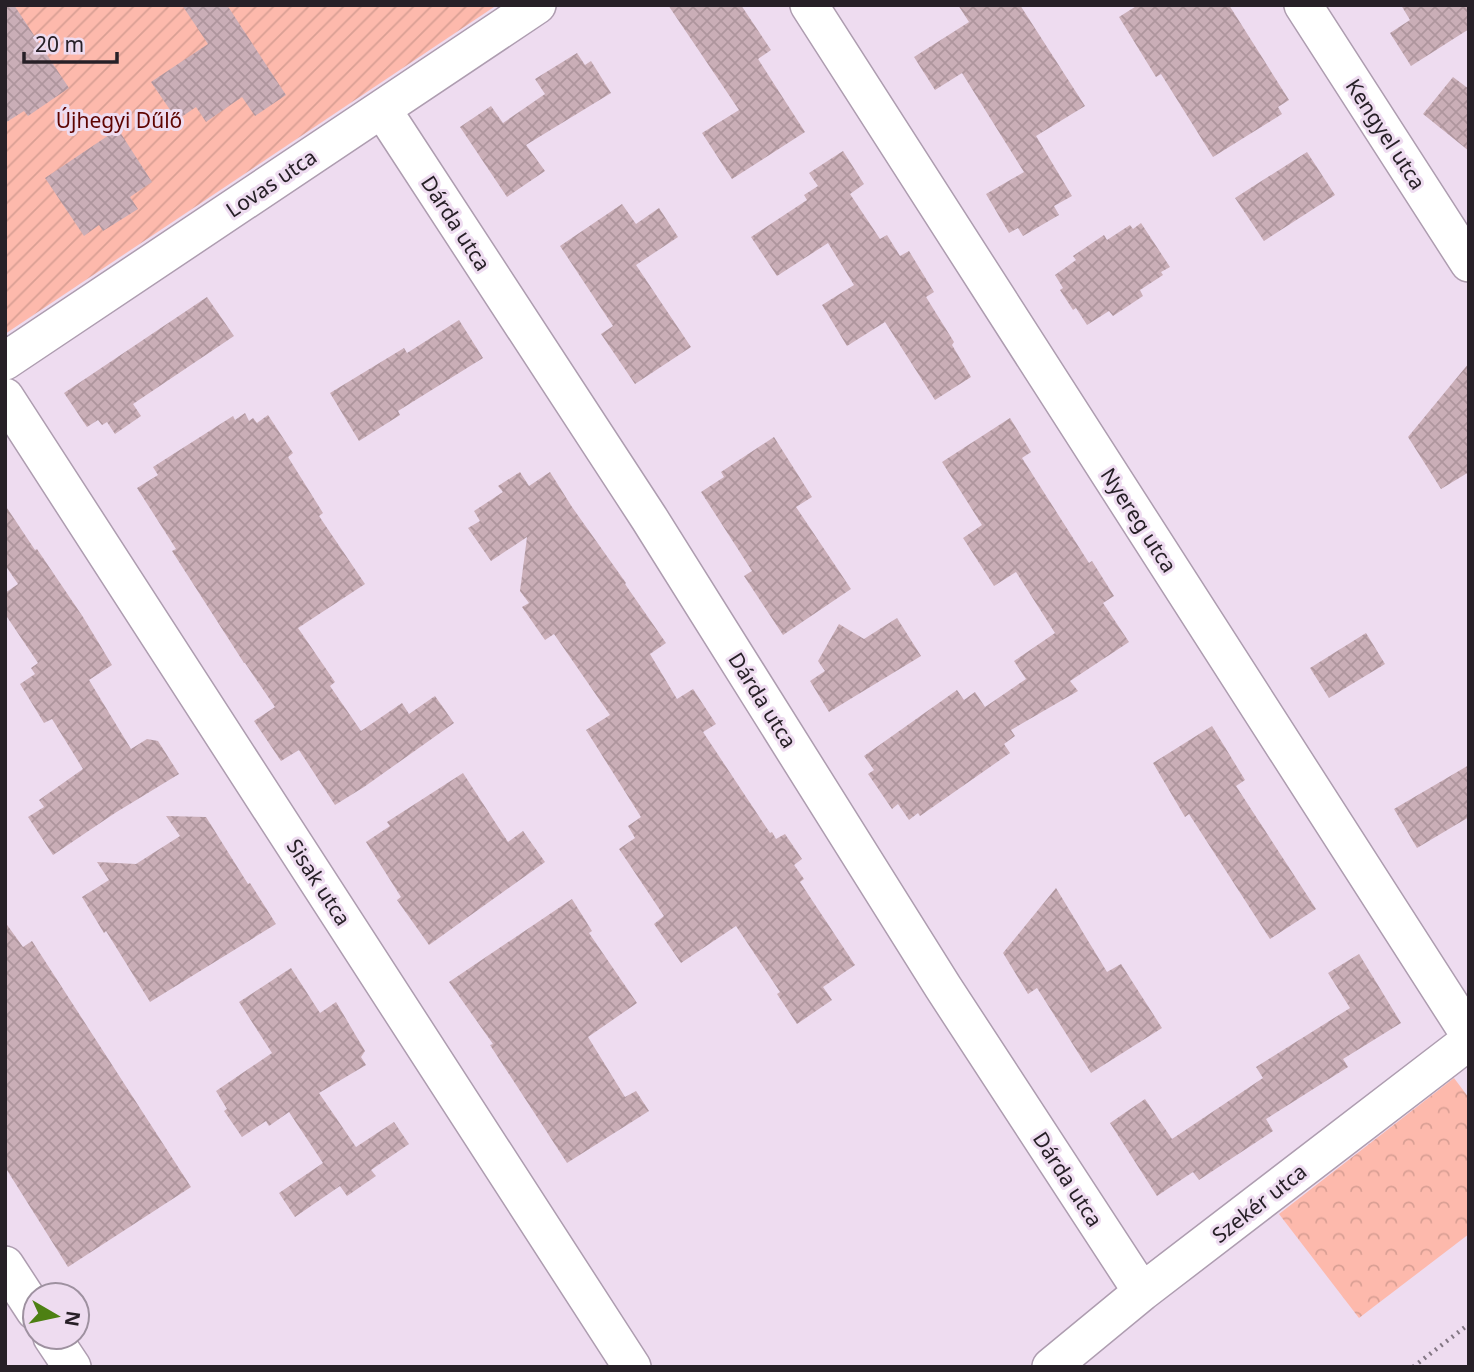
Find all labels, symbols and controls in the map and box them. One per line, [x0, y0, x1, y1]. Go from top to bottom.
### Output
scale bar [24, 21, 117, 65]
text: 20 m [35, 30, 84, 58]
street label: Kengyel utca [1340, 73, 1432, 195]
park label: Újhegyi Dűlő [56, 106, 182, 134]
street label: Lovas utca [220, 142, 322, 224]
street label: Dárda utca [415, 170, 497, 276]
street label: Nyereg utca [1095, 462, 1183, 578]
street label: Dárda utca [723, 647, 803, 753]
street label: Sisak utca [281, 833, 357, 931]
street label: Dárda utca [1027, 1126, 1109, 1232]
street label: Szekér utca [1206, 1157, 1312, 1249]
north arrow [21, 1281, 91, 1351]
text: N [59, 1309, 87, 1328]

